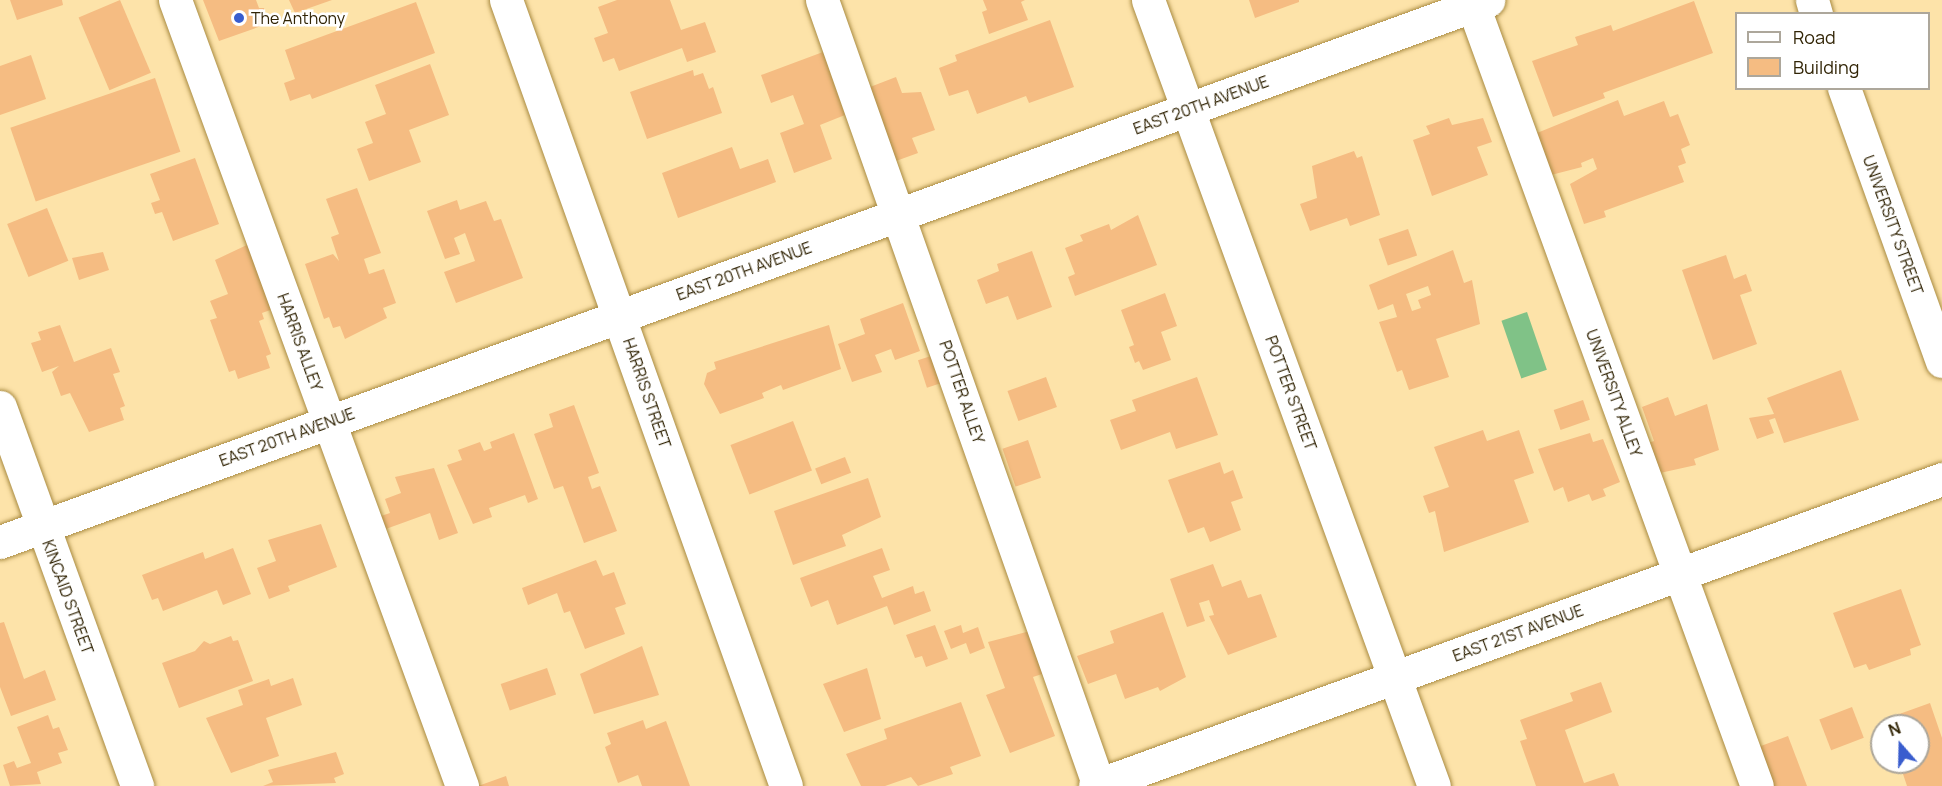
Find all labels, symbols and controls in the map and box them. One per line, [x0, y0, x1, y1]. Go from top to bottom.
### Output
place label: The Anthony [251, 8, 345, 28]
marker: The Anthony [232, 11, 246, 25]
legend [1735, 12, 1930, 90]
text: Road [1793, 25, 1836, 49]
text: Building [1793, 55, 1859, 79]
street label: EAST 20TH AVENUE [1130, 71, 1272, 139]
street label: UNIVERSITY STREET [1859, 152, 1927, 298]
street label: EAST 20TH AVENUE [673, 237, 815, 305]
street label: HARRIS ALLEY [273, 291, 327, 393]
street label: UNIVERSITY ALLEY [1582, 326, 1646, 460]
street label: POTTER STREET [1261, 333, 1321, 453]
street label: HARRIS STREET [619, 335, 675, 451]
street label: POTTER ALLEY [935, 338, 989, 446]
street label: EAST 20TH AVENUE [216, 403, 358, 471]
street label: KINCAID STREET [38, 537, 98, 657]
street label: EAST 21ST AVENUE [1450, 600, 1586, 666]
north arrow [1870, 714, 1930, 774]
text: N [1885, 717, 1904, 741]

